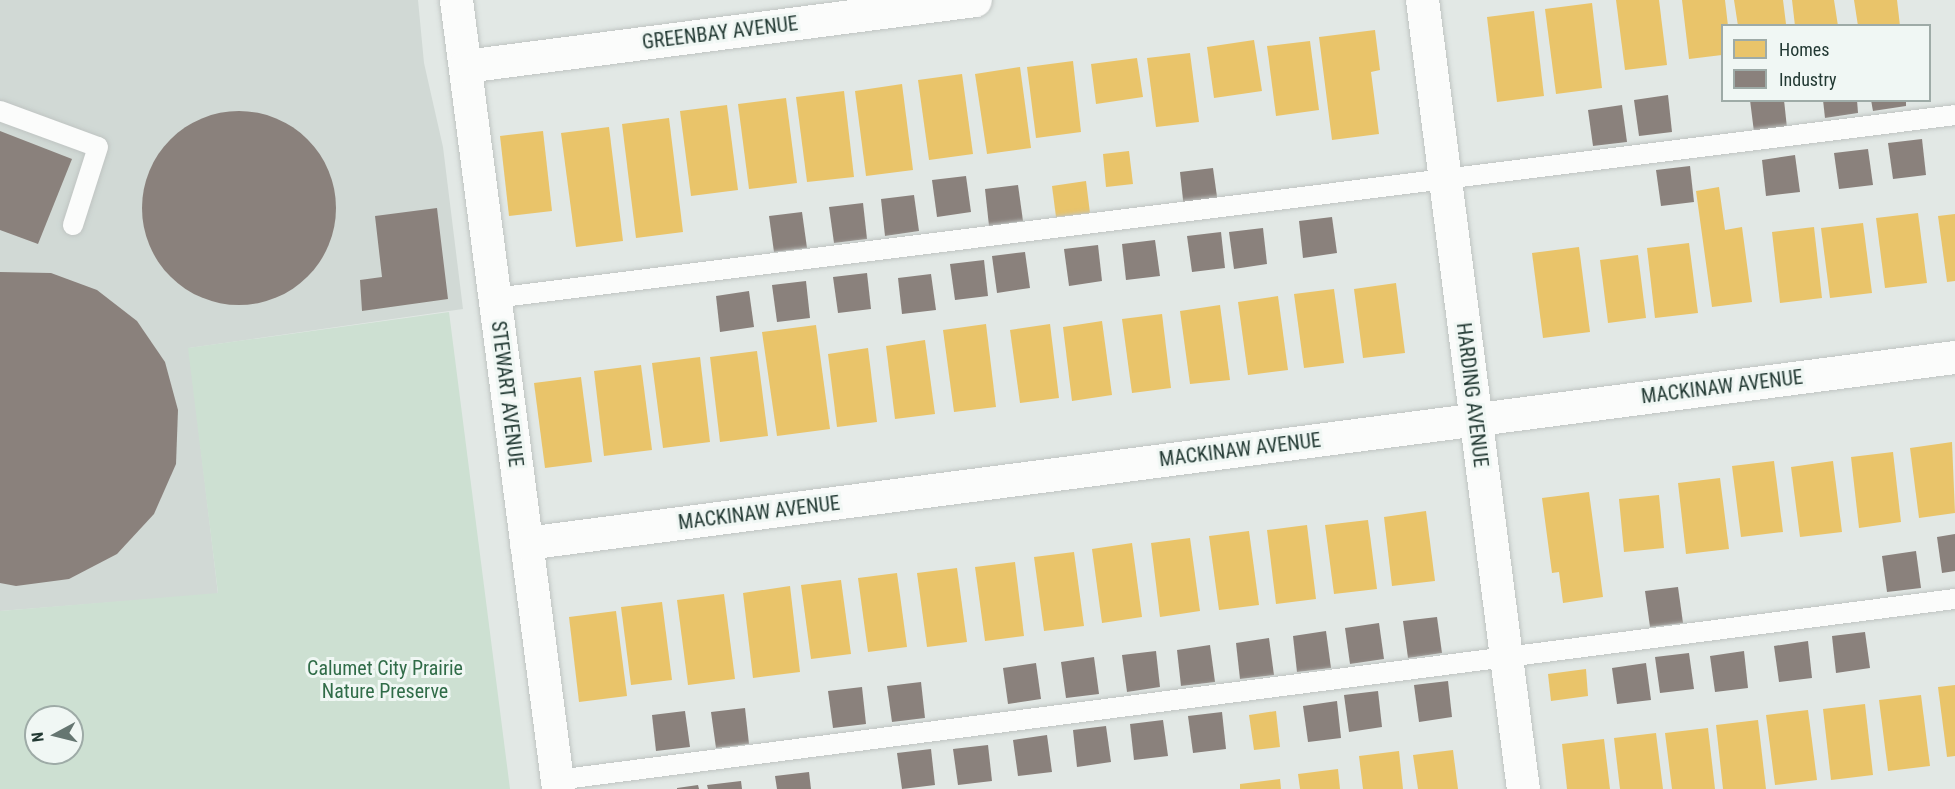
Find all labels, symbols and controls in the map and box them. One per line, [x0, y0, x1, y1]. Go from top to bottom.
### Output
street label: GREENBAY AVENUE [641, 12, 799, 54]
legend [1721, 24, 1931, 102]
text: Homes [1779, 39, 1829, 60]
text: Industry [1779, 69, 1837, 90]
street label: STEWART AVENUE [486, 319, 528, 469]
street label: HARDING AVENUE [1451, 321, 1493, 469]
street label: MACKINAW AVENUE [1640, 365, 1804, 409]
street label: MACKINAW AVENUE [1158, 428, 1322, 472]
street label: MACKINAW AVENUE [677, 491, 841, 535]
park label: Calumet City Prairie Nature Preserve [307, 657, 463, 704]
north arrow [24, 705, 84, 765]
text: N [28, 731, 48, 743]

